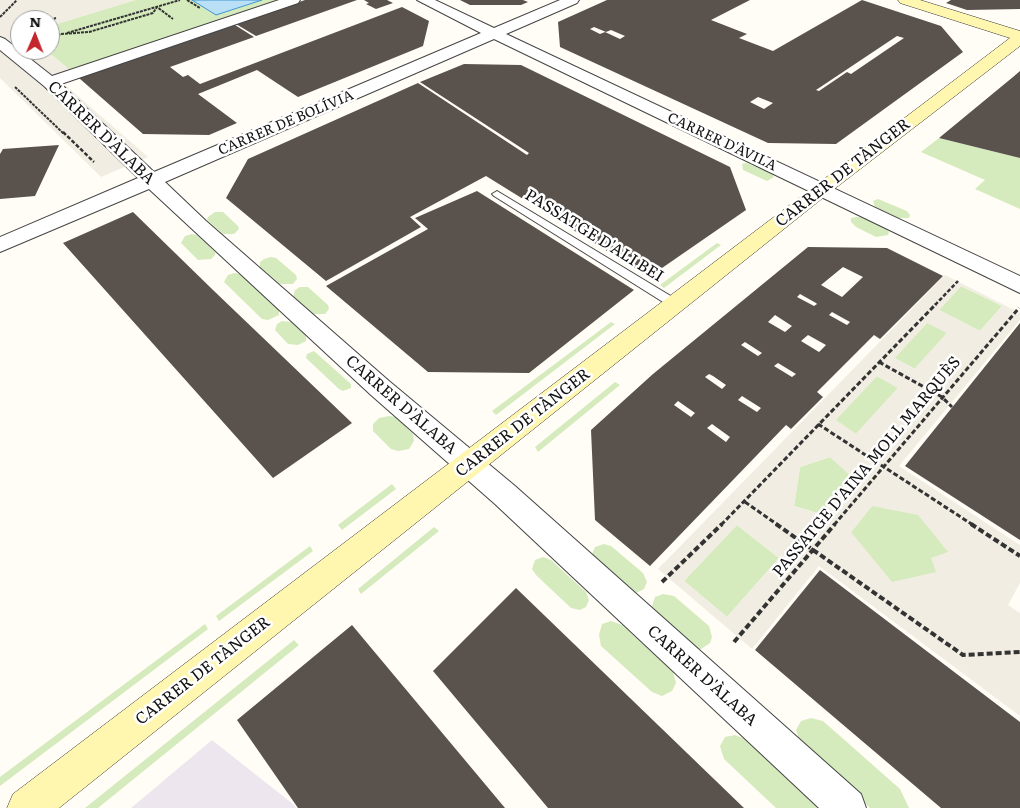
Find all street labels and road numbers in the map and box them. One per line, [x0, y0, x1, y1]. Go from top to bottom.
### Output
street label: CARRER D'ÀLABA [44, 77, 158, 189]
street label: CARRER DE BOLÍVIA [216, 87, 356, 159]
street label: CARRER D'ÀVILA [665, 109, 779, 175]
street label: CARRER DE TÀNGER [772, 115, 914, 231]
street label: PASSATGE D'ALI BEI [521, 186, 667, 286]
street label: CARRER D'ÀLABA [342, 352, 460, 458]
street label: PASSATGE D'AINA MOLL MARQUÈS [769, 353, 965, 581]
street label: CARRER DE TÀNGER [452, 365, 594, 481]
street label: CARRER DE TÀNGER [132, 613, 274, 729]
street label: CARRER D'ÀLABA [643, 622, 761, 730]

